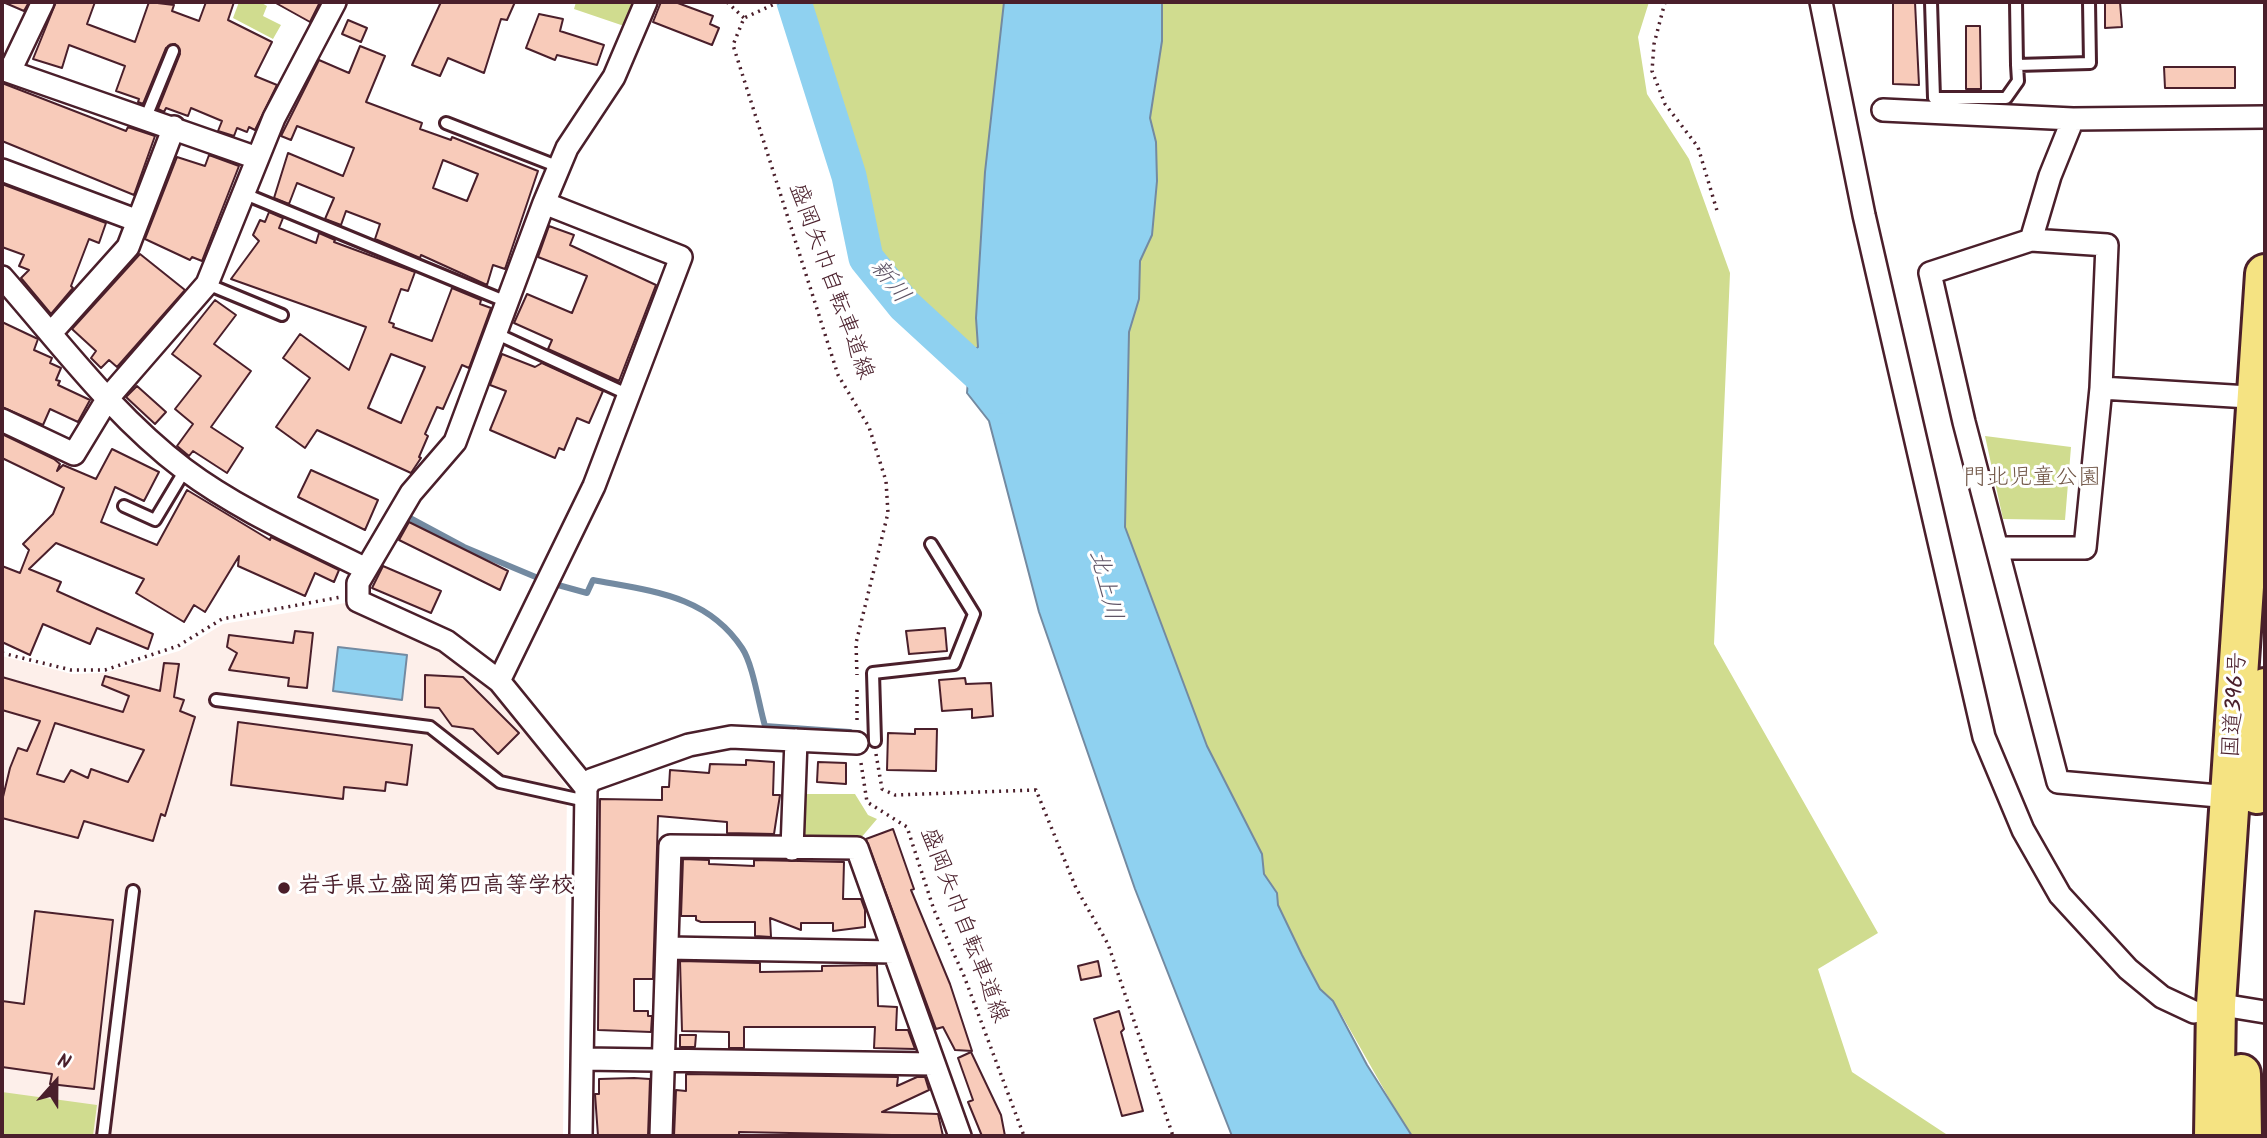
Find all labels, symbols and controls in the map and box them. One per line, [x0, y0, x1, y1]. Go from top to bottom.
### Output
street label: 盛岡矢巾自転車道線 [781, 180, 877, 384]
water label: 新川 [862, 255, 914, 311]
park label: 門北児童公園 [1963, 466, 2101, 494]
water label: 北上川 [1080, 548, 1126, 624]
street label: 国道396号 [2220, 651, 2254, 759]
street label: 盛岡矢巾自転車道線 [912, 824, 1012, 1028]
place label: 岩手県立盛岡第四高等学校 [298, 874, 574, 902]
marker: 岩手県立盛岡第四高等学校 [276, 880, 292, 896]
text: N [53, 1046, 75, 1079]
north arrow [21, 1047, 91, 1117]

